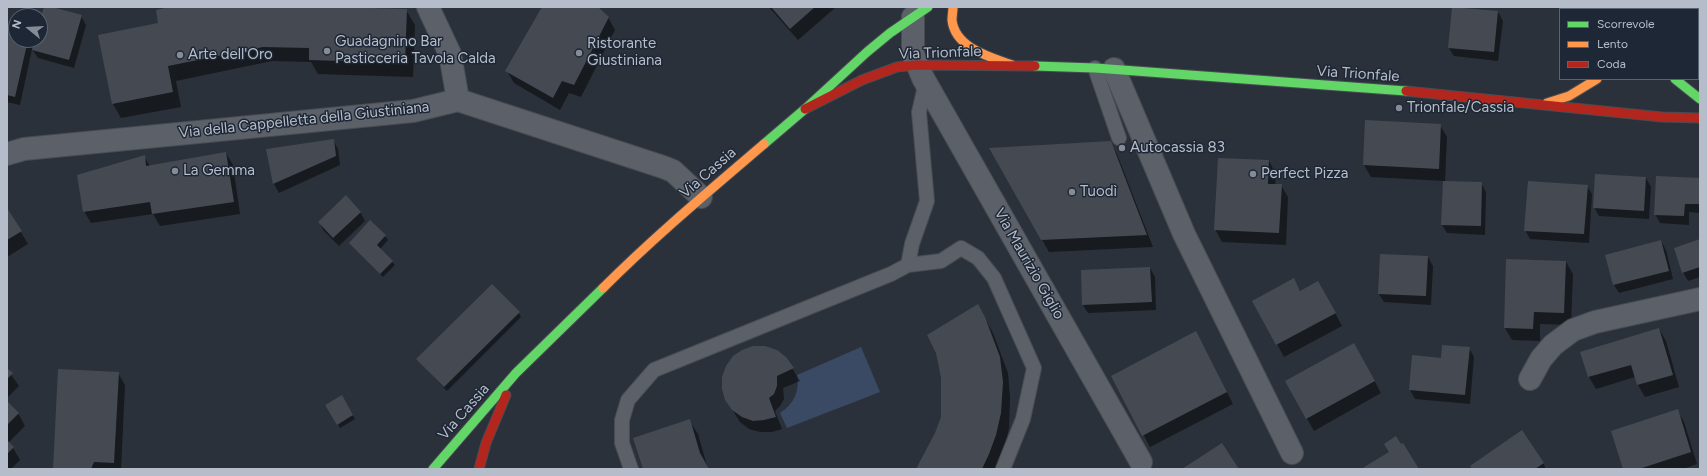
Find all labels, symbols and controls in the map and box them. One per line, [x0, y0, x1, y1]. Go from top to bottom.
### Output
north arrow [8, 8, 48, 48]
legend [1559, 8, 1699, 80]
text: Scorrevole [1597, 17, 1655, 31]
text: N [10, 18, 25, 31]
place label: Guadagnino Bar Pasticceria Tavola Calda [335, 33, 496, 68]
place label: Ristorante Giustiniana [587, 35, 662, 70]
text: Lento [1597, 37, 1628, 51]
street label: Via Trionfale [898, 43, 982, 63]
place label: Arte dell'Oro [188, 46, 273, 64]
marker: Guadagnino Bar Pasticceria Tavola Calda [322, 46, 332, 56]
marker: Ristorante Giustiniana [574, 48, 584, 58]
marker: Arte dell'Oro [175, 50, 185, 60]
text: Coda [1597, 57, 1626, 71]
street label: Via Trionfale [1316, 62, 1400, 86]
street label: Via della Cappelletta della Giustiniana [178, 98, 430, 142]
place label: Trionfale/Cassia [1407, 99, 1514, 117]
marker: Trionfale/Cassia [1394, 103, 1404, 113]
place label: Autocassia 83 [1130, 139, 1225, 157]
marker: Autocassia 83 [1117, 143, 1127, 153]
street label: Via Cassia [676, 144, 740, 202]
place label: La Gemma [183, 162, 255, 180]
place label: Perfect Pizza [1261, 165, 1349, 183]
marker: La Gemma [170, 166, 180, 176]
marker: Perfect Pizza [1248, 169, 1258, 179]
place label: Tuodì [1080, 183, 1117, 201]
marker: Tuodì [1067, 187, 1077, 197]
street label: Via Maurizio Giglio [990, 205, 1068, 323]
street label: Via Cassia [435, 380, 493, 444]

